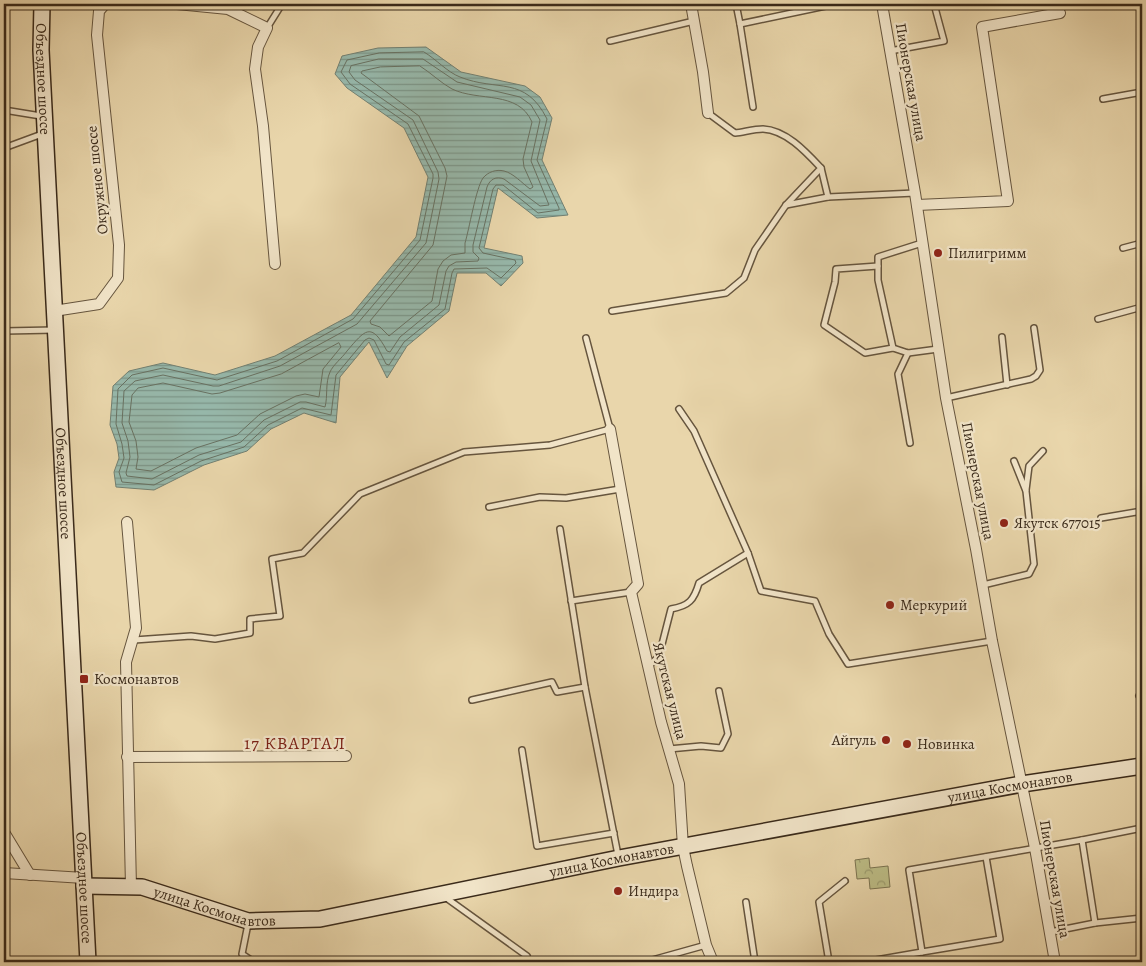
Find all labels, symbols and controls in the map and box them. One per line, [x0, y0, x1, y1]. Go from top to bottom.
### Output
street label: Пионерская улица [891, 21, 931, 143]
street label: Объездное шоссе [31, 23, 55, 135]
street label: Окружное шоссе [81, 124, 113, 235]
place label: Пилигримм [948, 243, 1027, 263]
marker: Пилигримм [932, 247, 944, 259]
street label: Пионерская улица [957, 420, 999, 542]
street label: Объездное шоссе [50, 427, 76, 540]
place label: Якутск 677015 [1014, 513, 1101, 533]
marker: Якутск 677015 [998, 517, 1010, 529]
place label: Меркурий [900, 595, 967, 615]
marker: Меркурий [884, 599, 896, 611]
street label: Якутская улица [648, 640, 692, 742]
place label: Космонавтов [94, 669, 179, 689]
marker: Космонавтов [78, 673, 90, 685]
place label: Айгуль [831, 730, 876, 750]
district label: 17 КВАРТАЛ [244, 731, 346, 755]
marker: Айгуль [880, 734, 892, 746]
place label: Новинка [917, 734, 975, 754]
marker: Новинка [901, 738, 913, 750]
street label: улица Космонавтов [945, 767, 1074, 808]
street label: Пионерская улица [1035, 818, 1075, 940]
street label: Объездное шоссе [71, 832, 97, 944]
street label: улица Космонавтов [547, 838, 676, 882]
street label: улица Космонавтов [150, 881, 276, 931]
place label: Индира [628, 881, 679, 901]
marker: Индира [612, 885, 624, 897]

